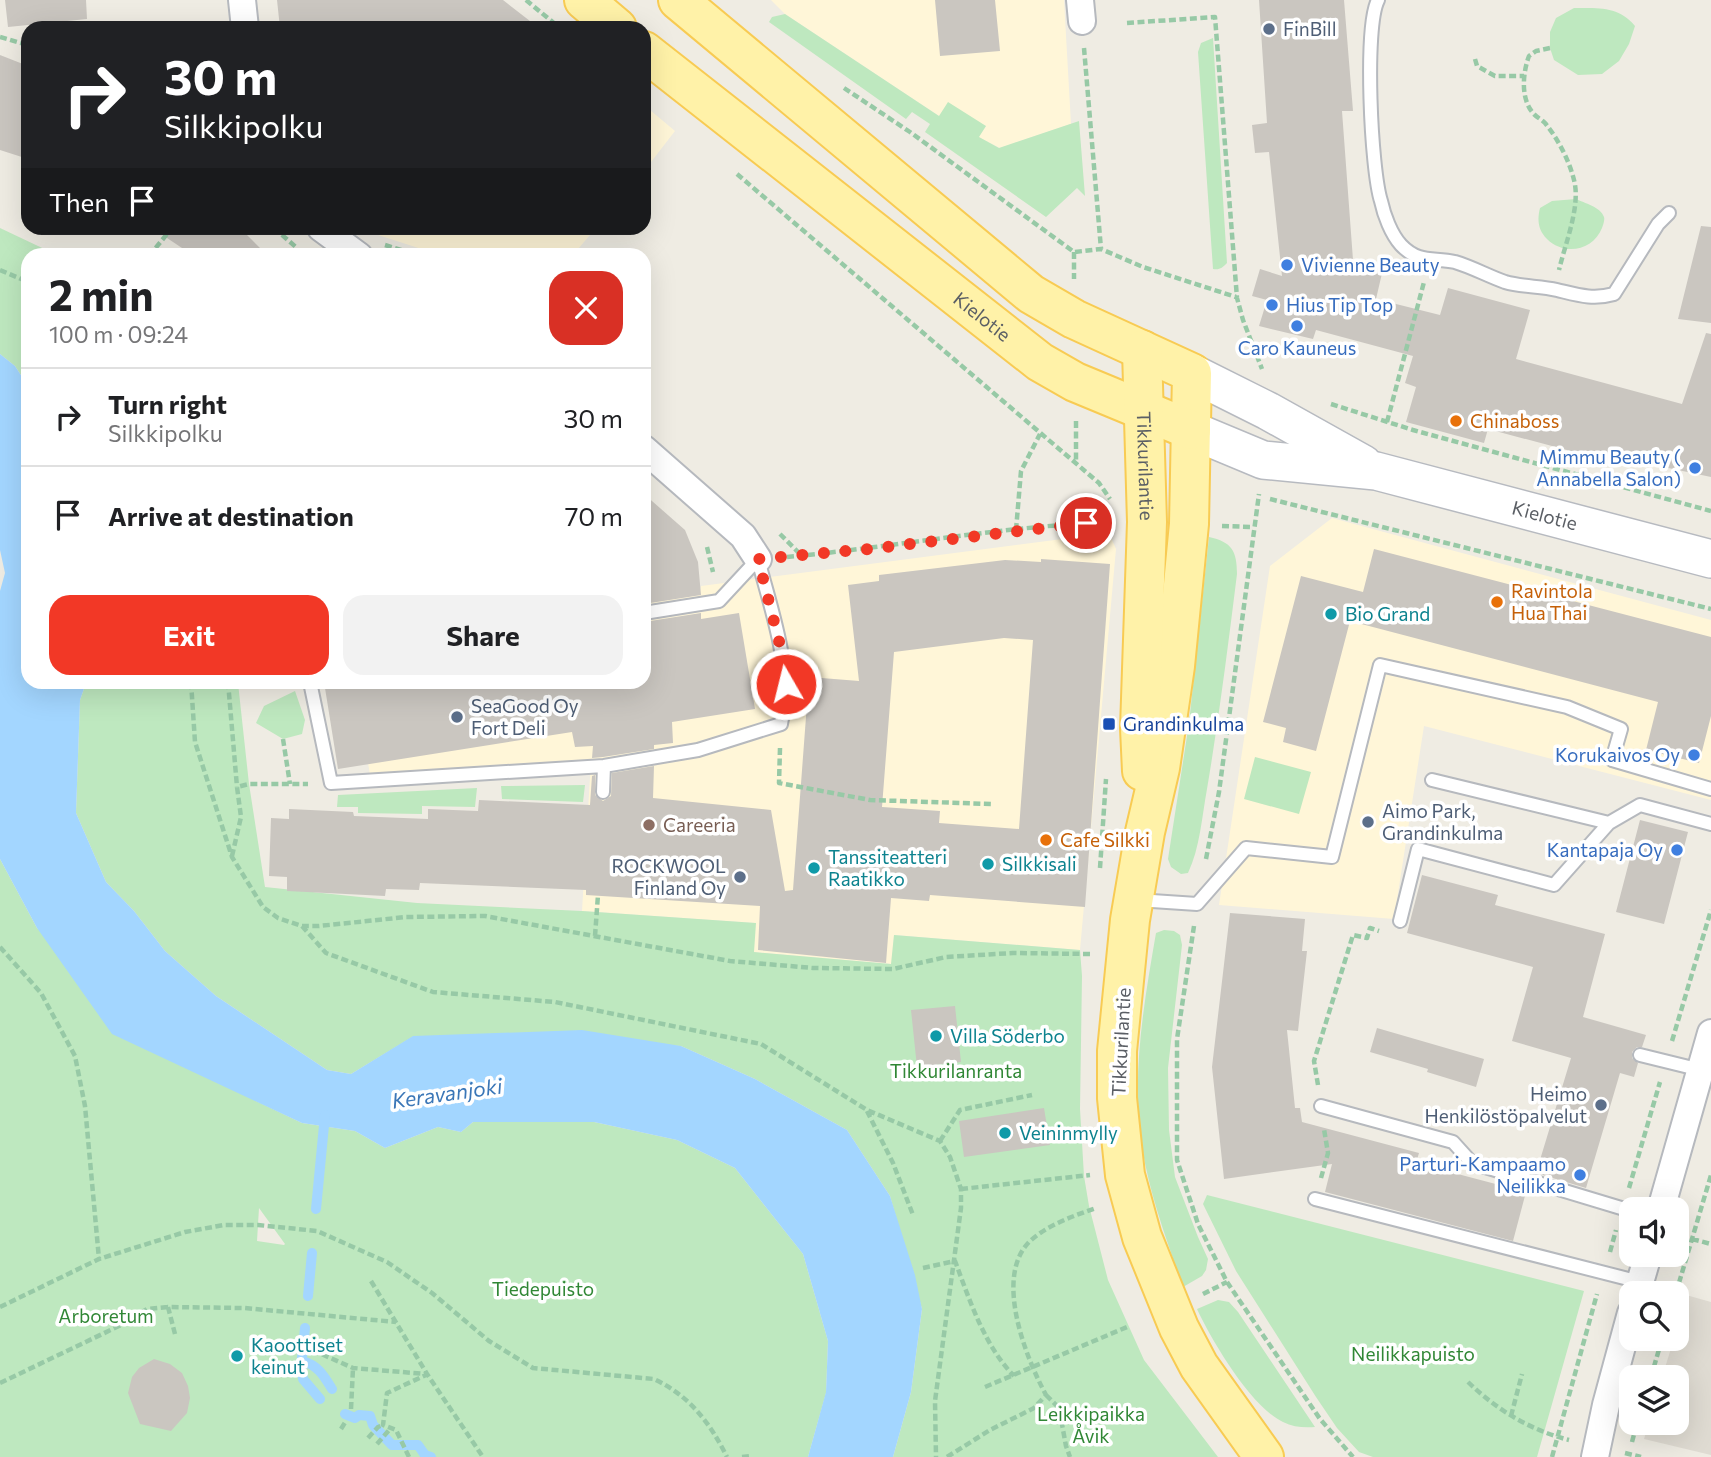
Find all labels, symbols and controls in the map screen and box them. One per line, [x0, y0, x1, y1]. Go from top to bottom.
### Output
place label: FinBill [1283, 17, 1336, 40]
marker: FinBill [1261, 21, 1277, 37]
text: 30 m [164, 45, 277, 105]
icon: right [49, 49, 140, 140]
text: Silkkipolku [164, 105, 323, 145]
icon: arrive [123, 182, 161, 220]
text: Then [49, 186, 109, 217]
place label: Vivienne Beauty [1301, 253, 1440, 276]
marker: Vivienne Beauty [1279, 257, 1295, 273]
text: 2 min [49, 268, 154, 320]
button: close [549, 271, 623, 345]
street label: Kielotie [949, 287, 1016, 346]
place label: Hius Tip Top [1286, 293, 1393, 316]
marker: Hius Tip Top [1264, 297, 1280, 313]
marker: Caro Kauneus [1289, 318, 1305, 334]
text: 100 m · 09:24 [49, 320, 188, 348]
place label: Caro Kauneus [1238, 336, 1356, 359]
text: Turn right [108, 388, 227, 419]
icon: right [49, 398, 87, 436]
text: 30 m [564, 402, 623, 433]
place label: Chinaboss [1470, 409, 1559, 432]
street label: Tikkurilantie [1133, 411, 1159, 521]
marker: Chinaboss [1448, 413, 1464, 429]
text: Silkkipolku [108, 419, 223, 447]
place label: Mimmu Beauty ( Annabella Salon) [1536, 445, 1681, 490]
marker: Mimmu Beauty ( Annabella Salon) [1687, 460, 1703, 476]
pin [1056, 493, 1116, 553]
street label: Kielotie [1510, 495, 1580, 534]
icon: arrive [49, 496, 87, 534]
text: Arrive at destination [108, 500, 354, 531]
text: 70 m [565, 500, 623, 531]
icon: arrive [1067, 504, 1105, 542]
place label: Ravintola Hua Thai [1511, 579, 1593, 624]
marker: Ravintola Hua Thai [1489, 594, 1505, 610]
button: Exit [49, 595, 329, 675]
button: Share [343, 595, 623, 675]
place label: Bio Grand [1345, 602, 1430, 625]
marker: Bio Grand [1323, 606, 1339, 622]
position arrow [749, 647, 823, 721]
place label: SeaGood Oy Fort Deli [471, 694, 579, 739]
marker: SeaGood Oy Fort Deli [449, 709, 465, 725]
place label: Grandinkulma [1123, 712, 1244, 735]
marker: Grandinkulma [1101, 716, 1117, 732]
place label: Korukaivos Oy [1555, 743, 1680, 766]
marker: Korukaivos Oy [1686, 747, 1702, 763]
place label: Aimo Park, Grandinkulma [1382, 799, 1503, 844]
place label: Careeria [663, 813, 736, 836]
marker: Aimo Park, Grandinkulma [1360, 814, 1376, 830]
marker: Careeria [641, 817, 657, 833]
place label: Cafe Silkki [1060, 828, 1150, 851]
marker: Cafe Silkki [1038, 832, 1054, 848]
place label: Kantapaja Oy [1547, 838, 1663, 861]
marker: Kantapaja Oy [1669, 842, 1685, 858]
place label: Tanssiteatteri Raatikko [828, 845, 947, 890]
place label: Silkkisali [1002, 852, 1077, 875]
place label: ROCKWOOL Finland Oy [611, 854, 726, 899]
marker: Silkkisali [980, 856, 996, 872]
marker: Tanssiteatteri Raatikko [806, 860, 822, 876]
marker: ROCKWOOL Finland Oy [732, 869, 748, 885]
street label: Tikkurilantie [1106, 987, 1135, 1097]
place label: Villa Söderbo [950, 1024, 1065, 1047]
marker: Villa Söderbo [928, 1028, 944, 1044]
park label: Tikkurilanranta [890, 1059, 1022, 1082]
water label: Keravanjoki [390, 1072, 504, 1113]
place label: Heimo Henkilöstöpalvelut [1424, 1082, 1587, 1127]
marker: Heimo Henkilöstöpalvelut [1593, 1097, 1609, 1113]
place label: Veininmylly [1019, 1121, 1118, 1144]
marker: Veininmylly [997, 1125, 1013, 1141]
place label: Parturi-Kampaamo Neilikka [1399, 1152, 1566, 1197]
marker: Parturi-Kampaamo Neilikka [1572, 1167, 1588, 1183]
map controls [1619, 1197, 1689, 1435]
button: sound [1619, 1197, 1689, 1267]
park label: Tiedepuisto [492, 1277, 594, 1300]
button: search [1619, 1281, 1689, 1351]
park label: Arboretum [58, 1304, 154, 1327]
place label: Kaoottiset keinut [251, 1333, 343, 1378]
park label: Neilikkapuisto [1351, 1342, 1475, 1365]
marker: Kaoottiset keinut [229, 1348, 245, 1364]
button: layers [1619, 1365, 1689, 1435]
park label: Leikkipaikka Åvik [1037, 1402, 1145, 1447]

